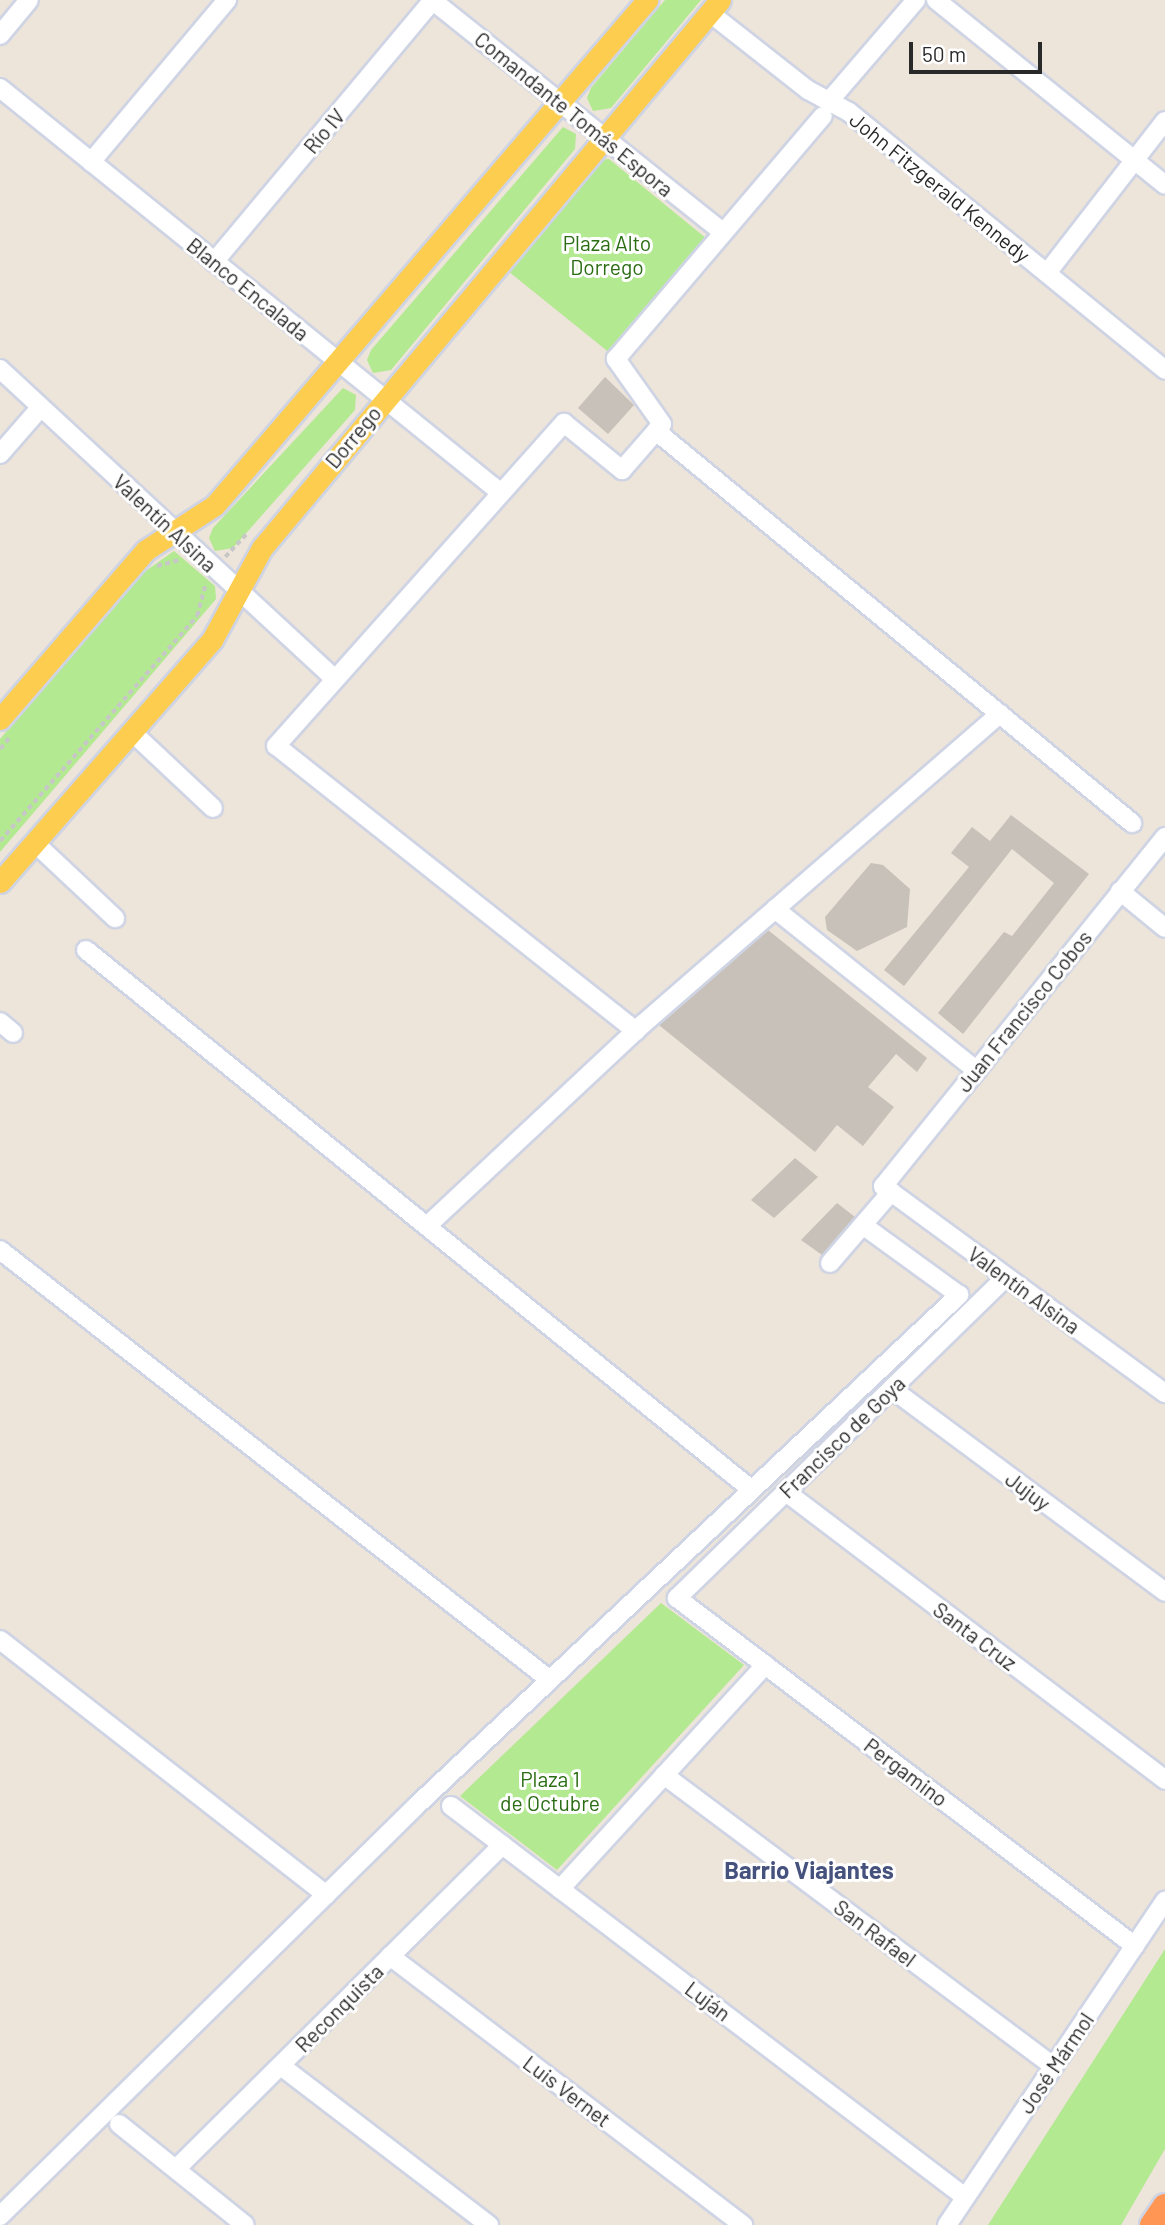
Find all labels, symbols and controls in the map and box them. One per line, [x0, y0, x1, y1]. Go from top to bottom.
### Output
street label: Comandante Tomás Espora [470, 26, 678, 202]
scale bar [913, 28, 1046, 72]
text: 50 m [922, 41, 966, 66]
street label: Río IV [298, 103, 350, 159]
street label: John Fitzgerald Kennedy [845, 107, 1035, 267]
park label: Plaza Alto Dorrego [563, 230, 651, 280]
street label: Blanco Encalada [182, 232, 314, 346]
street label: Dorrego [320, 401, 386, 473]
street label: Valentín Alsina [108, 469, 222, 577]
street label: Juan Francisco Cobos [951, 925, 1097, 1097]
street label: Valentín Alsina [963, 1241, 1085, 1339]
street label: Francisco de Goya [774, 1371, 910, 1503]
street label: Jujuy [1001, 1466, 1055, 1516]
street label: Santa Cruz [928, 1596, 1022, 1676]
street label: Pergamino [859, 1732, 953, 1812]
park label: Plaza 1 de Octubre [500, 1766, 600, 1816]
district label: Barrio Viajantes [724, 1856, 894, 1884]
street label: San Rafael [829, 1894, 921, 1972]
street label: Reconquista [290, 1959, 388, 2057]
street label: Luján [680, 1976, 736, 2026]
street label: José Mármol [1013, 2008, 1099, 2118]
street label: Luis Vernet [518, 2050, 616, 2132]

